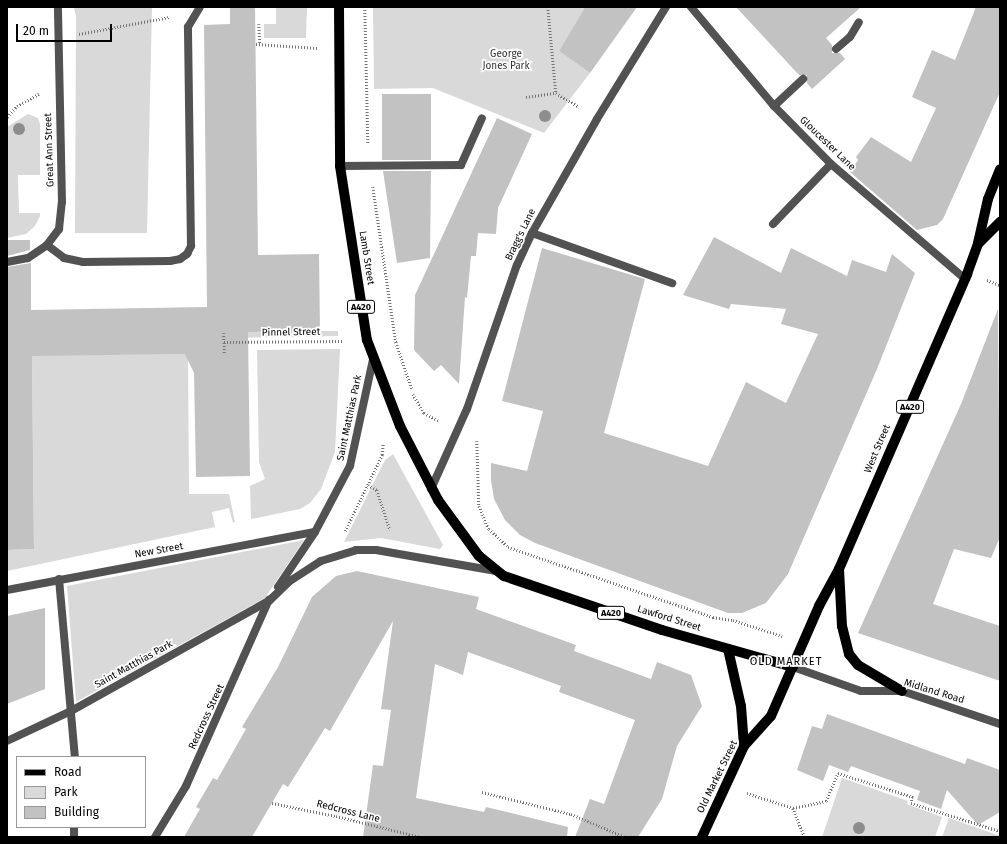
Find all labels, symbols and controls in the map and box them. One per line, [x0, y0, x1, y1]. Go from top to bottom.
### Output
scale bar [18, 16, 114, 42]
text: 20 m [23, 24, 49, 38]
park label: George Jones Park [482, 48, 530, 72]
street label: Great Ann Street [43, 113, 57, 187]
street label: Gloucester Lane [797, 114, 857, 174]
street label: Bragg's Lane [503, 207, 539, 263]
street label: Lamb Street [356, 230, 376, 286]
road number: A420 [347, 300, 375, 314]
street label: Pinnel Street [262, 326, 320, 340]
street label: Saint Matthias Park [335, 374, 365, 462]
road number: A420 [896, 400, 924, 414]
street label: West Street [862, 423, 894, 475]
street label: New Street [134, 541, 184, 561]
street label: Lawford Street [636, 604, 702, 634]
road number: A420 [597, 606, 625, 620]
street label: Saint Matthias Park [93, 639, 175, 691]
district label: OLD MARKET [750, 655, 822, 669]
street label: Midland Road [902, 677, 966, 707]
street label: Redcross Street [187, 683, 227, 751]
street label: Old Market Street [695, 739, 741, 815]
legend [16, 756, 146, 828]
text: Road [54, 765, 82, 779]
text: Park [54, 785, 78, 799]
street label: Redcross Lane [315, 798, 381, 826]
text: Building [54, 805, 99, 819]

